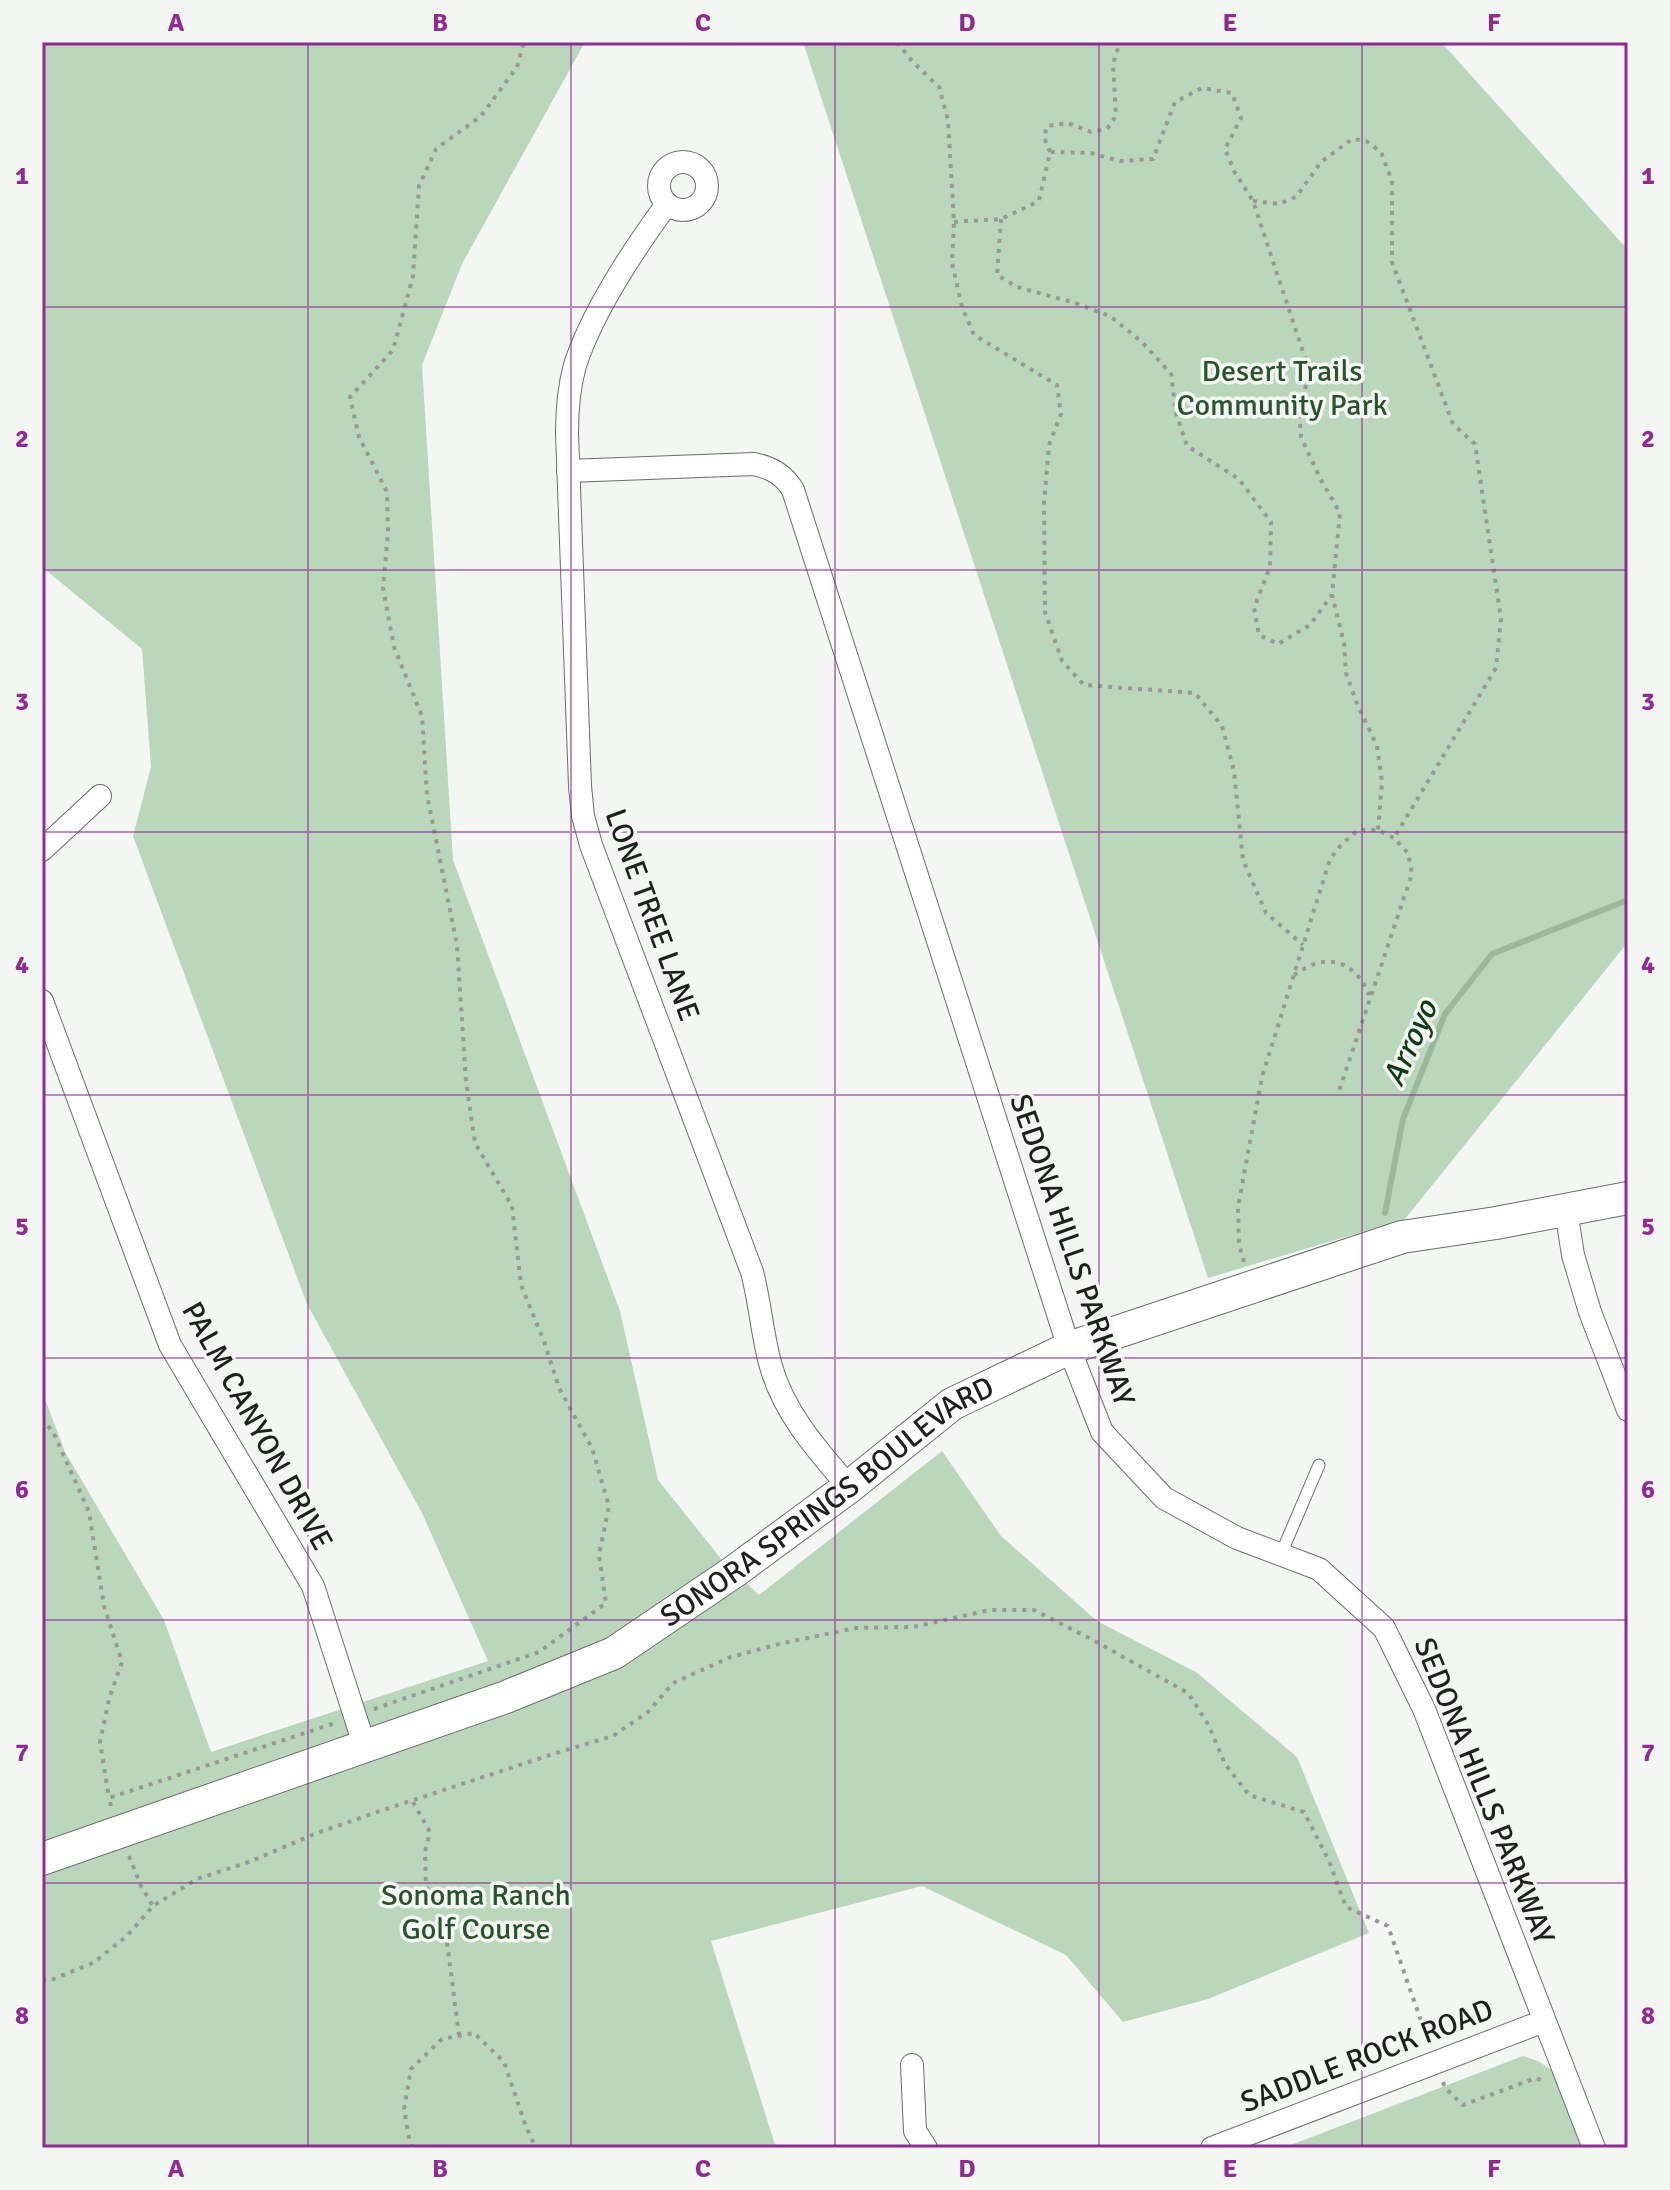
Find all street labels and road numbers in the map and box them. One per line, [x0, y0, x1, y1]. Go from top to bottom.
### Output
street label: LONE TREE LANE [596, 804, 708, 1026]
street label: SEDONA HILLS PARKWAY [1001, 1089, 1143, 1411]
street label: PALM CANYON DRIVE [173, 1295, 341, 1557]
street label: SONORA SPRINGS BOULEVARD [653, 1368, 1000, 1635]
street label: SEDONA HILLS PARKWAY [1406, 1632, 1562, 1950]
street label: SADDLE ROCK ROAD [1236, 1991, 1498, 2121]

